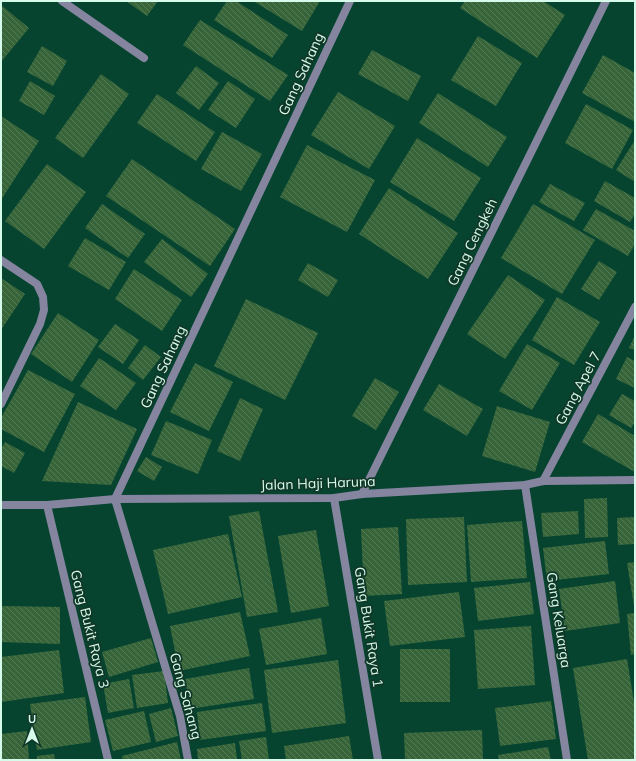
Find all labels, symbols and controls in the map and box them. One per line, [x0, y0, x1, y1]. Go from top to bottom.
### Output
street label: Gang Sahang [274, 30, 328, 118]
street label: Gang Cengkeh [443, 195, 501, 289]
street label: Gang Sahang [136, 323, 190, 411]
street label: Gang Apel 7 [551, 348, 605, 428]
street label: Jalan Haji Haruna [260, 472, 376, 494]
street label: Gang Bukit Raya 1 [351, 566, 387, 688]
street label: Gang Bukit Raya 3 [67, 568, 113, 690]
street label: Gang Keluarga [543, 571, 575, 669]
street label: Gang Sahang [166, 651, 206, 741]
north arrow [12, 709, 52, 749]
text: U [28, 712, 36, 726]

